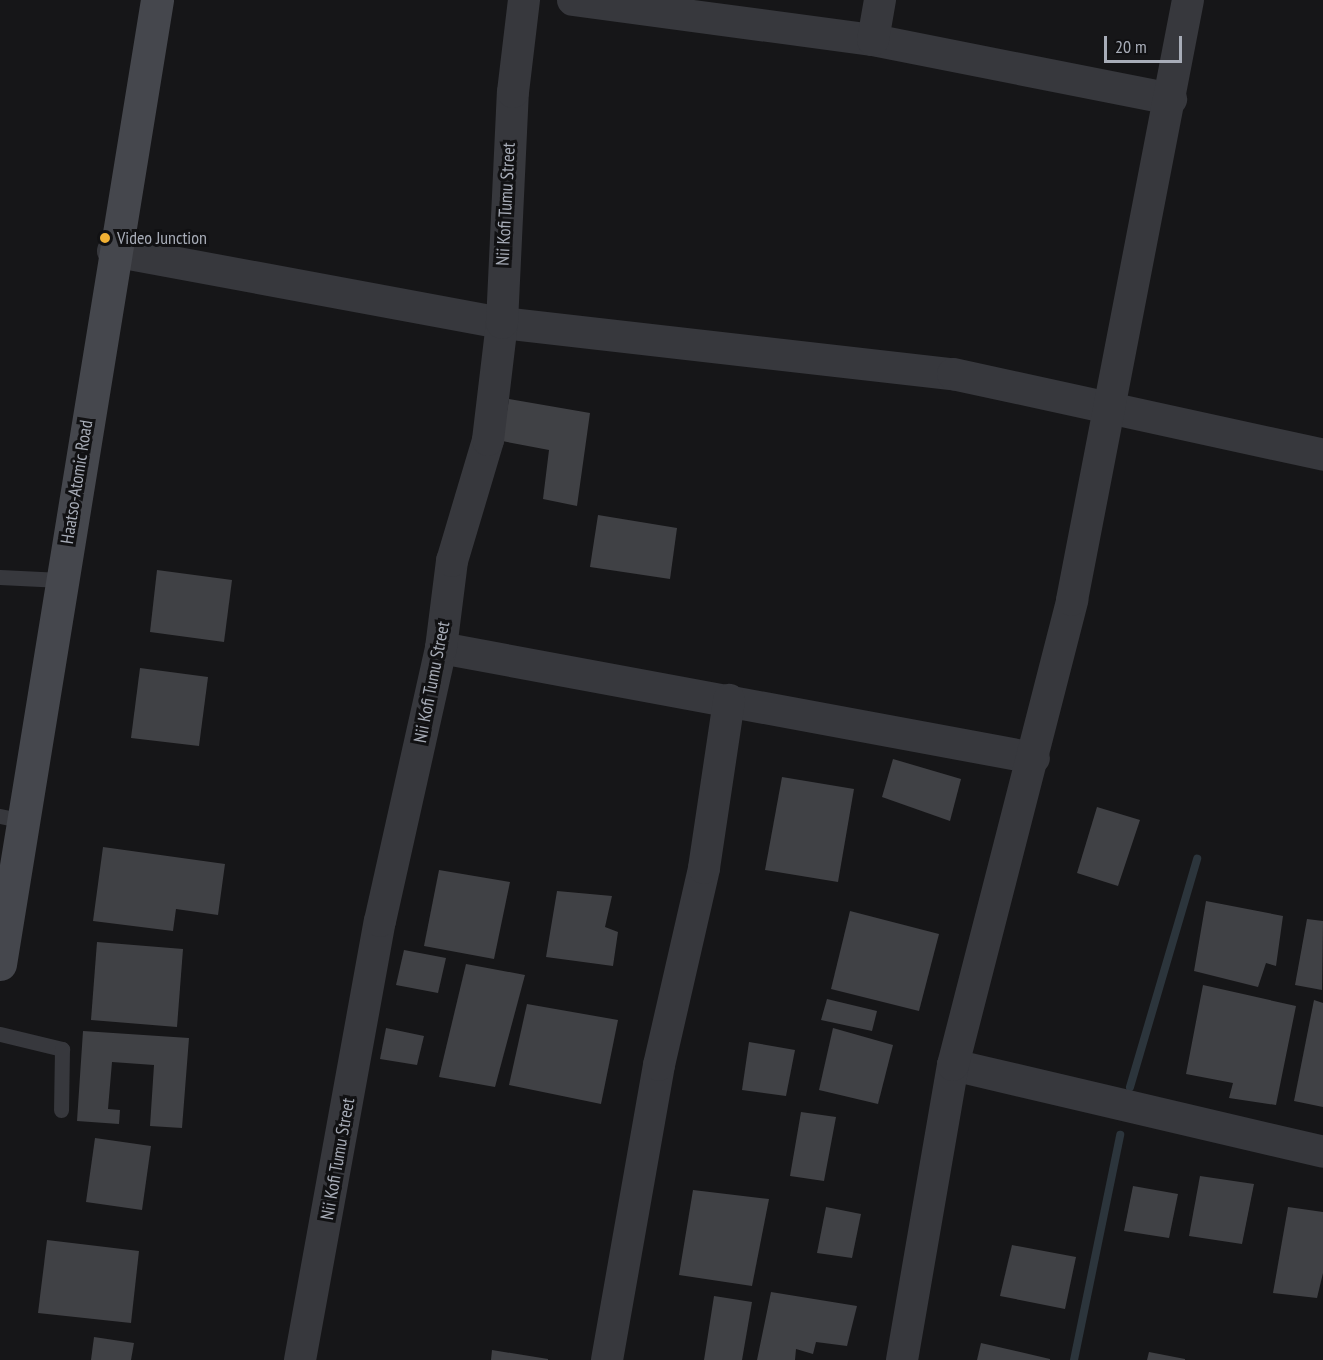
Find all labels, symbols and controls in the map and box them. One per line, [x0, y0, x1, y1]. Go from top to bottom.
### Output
scale bar [1107, 24, 1185, 62]
text: 20 m [1115, 35, 1147, 58]
street label: Nii Kofi Tumu Street [492, 142, 520, 266]
place label: Video Junction [117, 227, 207, 249]
marker: Video Junction [98, 231, 112, 245]
street label: Haatso-Atomic Road [57, 418, 97, 546]
street label: Nii Kofi Tumu Street [410, 619, 454, 745]
street label: Nii Kofi Tumu Street [317, 1096, 359, 1222]

